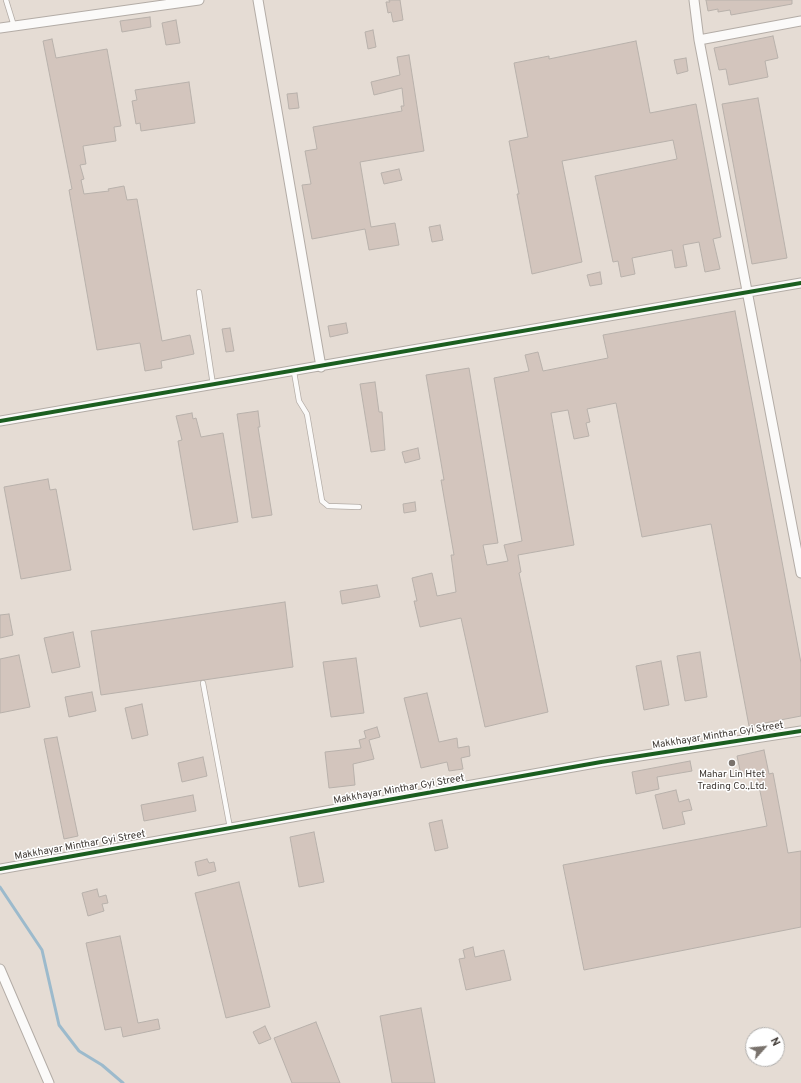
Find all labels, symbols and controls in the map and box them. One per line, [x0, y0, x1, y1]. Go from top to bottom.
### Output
street label: Makkhayar Minthar Gyi Street [652, 720, 784, 752]
marker: Mahar Lin Htet Trading Co.,Ltd. [727, 758, 737, 768]
place label: Mahar Lin Htet Trading Co.,Ltd. [697, 769, 767, 792]
street label: Makkhayar Minthar Gyi Street [333, 773, 465, 807]
street label: Makkhayar Minthar Gyi Street [14, 829, 146, 863]
north arrow [745, 1027, 785, 1067]
text: N [767, 1035, 783, 1049]

